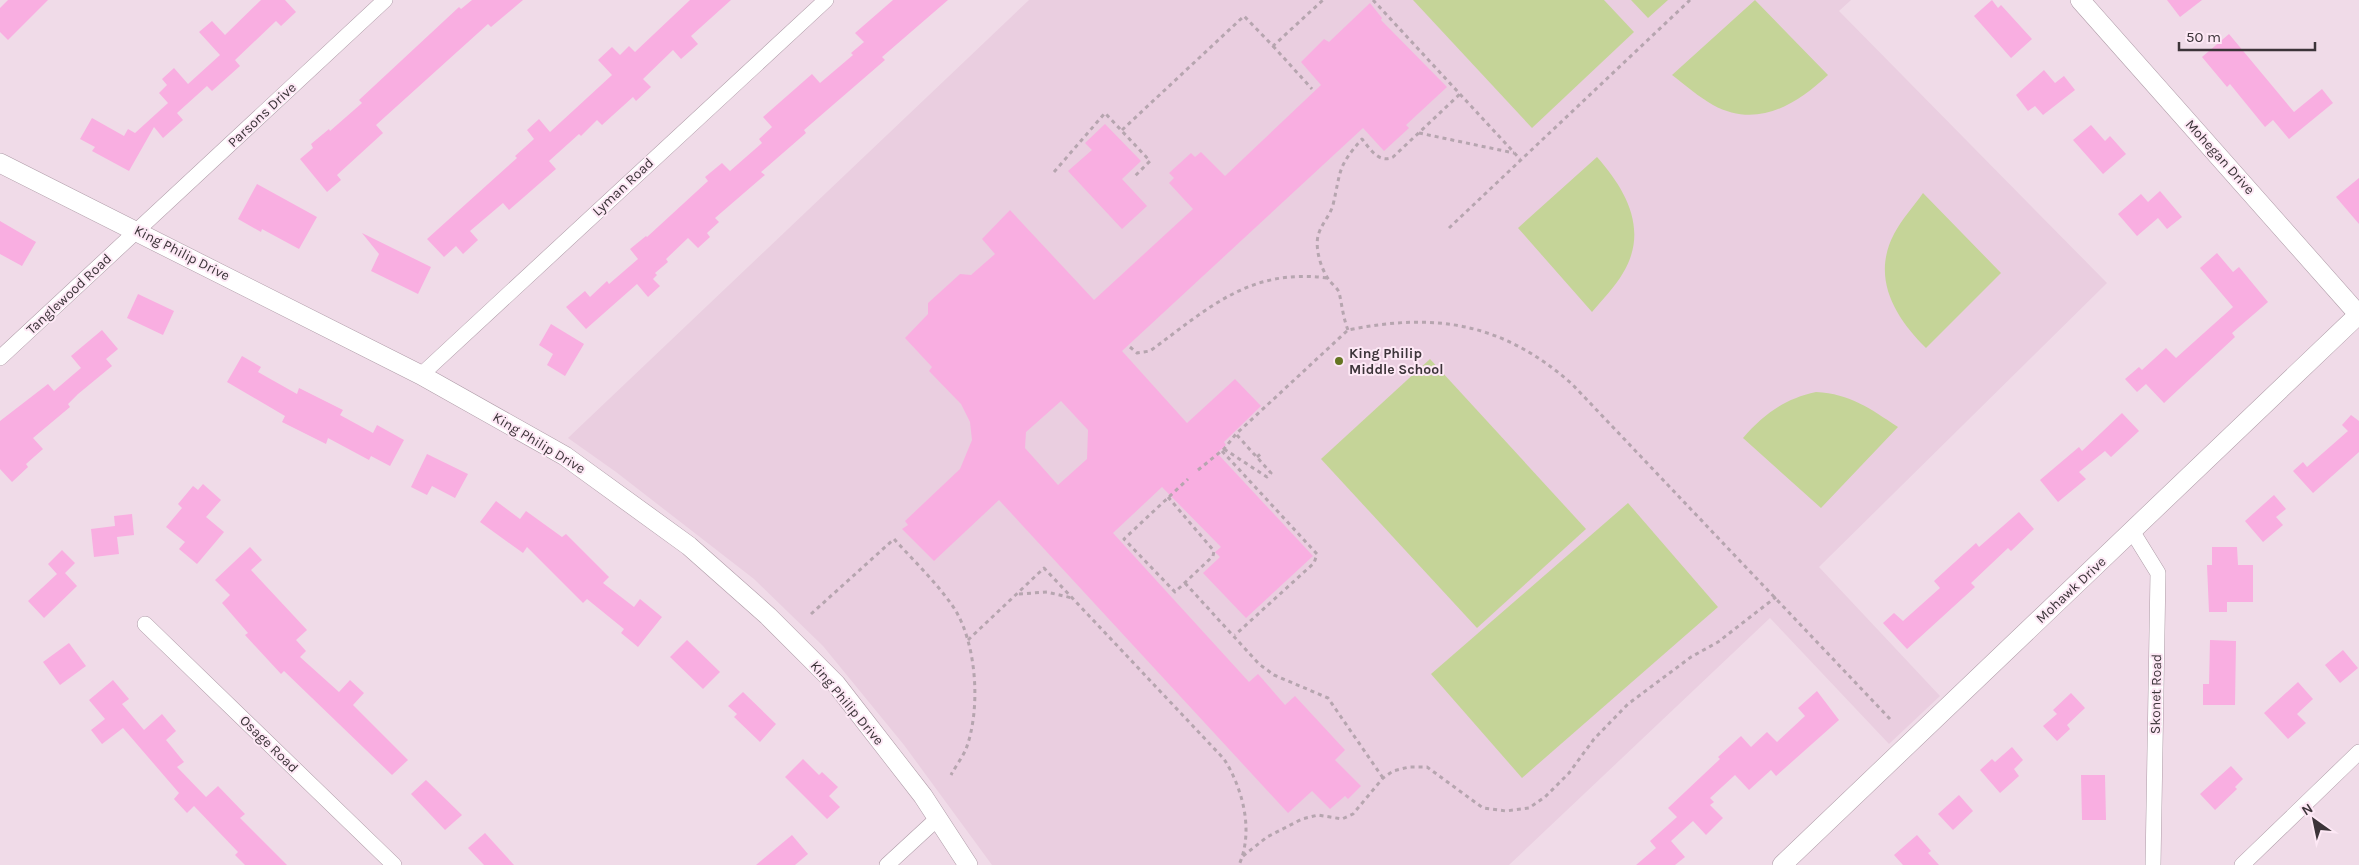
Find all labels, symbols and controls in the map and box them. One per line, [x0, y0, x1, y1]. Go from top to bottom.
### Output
scale bar [2179, 20, 2315, 52]
text: 50 m [2186, 28, 2221, 46]
street label: Parsons Drive [224, 79, 300, 151]
street label: Mohegan Drive [2182, 116, 2258, 198]
street label: Lyman Road [589, 154, 657, 220]
street label: King Philip Drive [131, 222, 233, 284]
street label: Tanglewood Road [23, 250, 115, 338]
place label: King Philip Middle School [1349, 345, 1443, 378]
marker: King Philip Middle School [1333, 355, 1345, 367]
street label: King Philip Drive [490, 409, 588, 477]
street label: Mohawk Drive [2032, 553, 2110, 627]
street label: Skonet Road [2147, 654, 2165, 734]
street label: King Philip Drive [807, 657, 887, 749]
street label: Osage Road [236, 712, 302, 776]
north arrow [2289, 795, 2339, 845]
text: N [2298, 800, 2316, 819]

